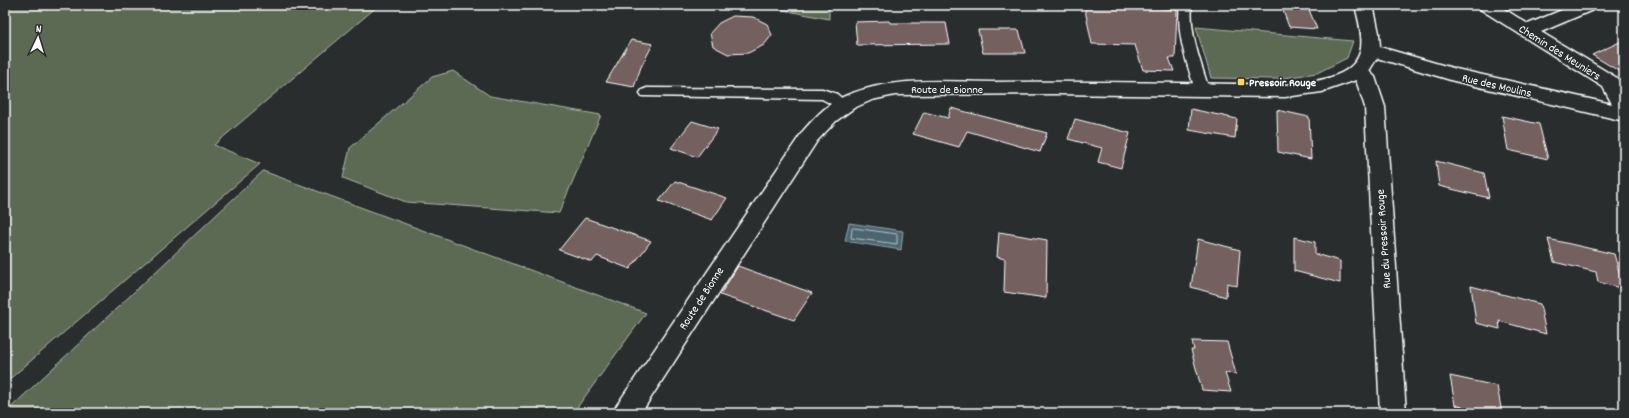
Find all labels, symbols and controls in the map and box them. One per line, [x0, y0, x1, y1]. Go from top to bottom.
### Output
north arrow [18, 18, 58, 58]
street label: Chemin des Meuniers [1515, 21, 1604, 85]
text: N [35, 22, 42, 38]
street label: Rue des Moulins [1460, 70, 1533, 103]
place label: Pressoir Rouge [1249, 75, 1317, 92]
marker: Pressoir Rouge [1236, 77, 1246, 87]
street label: Route de Bionne [911, 82, 983, 99]
street label: Rue du Pressoir Rouge [1373, 189, 1396, 289]
street label: Route de Bionne [676, 264, 729, 334]

